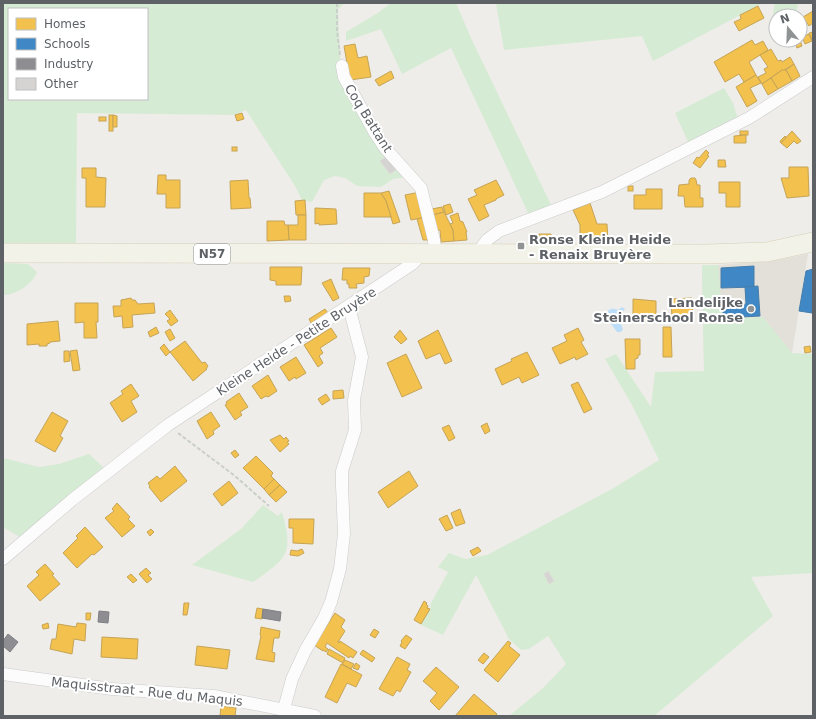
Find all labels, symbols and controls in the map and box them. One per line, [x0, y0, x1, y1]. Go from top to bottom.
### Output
legend [8, 8, 148, 100]
north arrow [768, 8, 808, 48]
text: N [778, 11, 791, 27]
text: Homes [44, 17, 86, 31]
text: Schools [44, 37, 90, 51]
text: Industry [44, 57, 93, 71]
text: Other [44, 77, 78, 91]
street label: Coq Battant [342, 81, 396, 155]
place label: Ronse Kleine Heide - Renaix Bruyère [529, 232, 671, 262]
marker: Ronse Kleine Heide - Renaix Bruyère [516, 241, 526, 251]
road number: N57 [194, 244, 230, 264]
street label: Kleine Heide - Petite Bruyère [214, 284, 379, 399]
place label: Landelijke Steinerschool Ronse [593, 295, 743, 325]
marker: Landelijke Steinerschool Ronse [746, 304, 756, 314]
street label: Maquisstraat - Rue du Maquis [50, 674, 244, 709]

